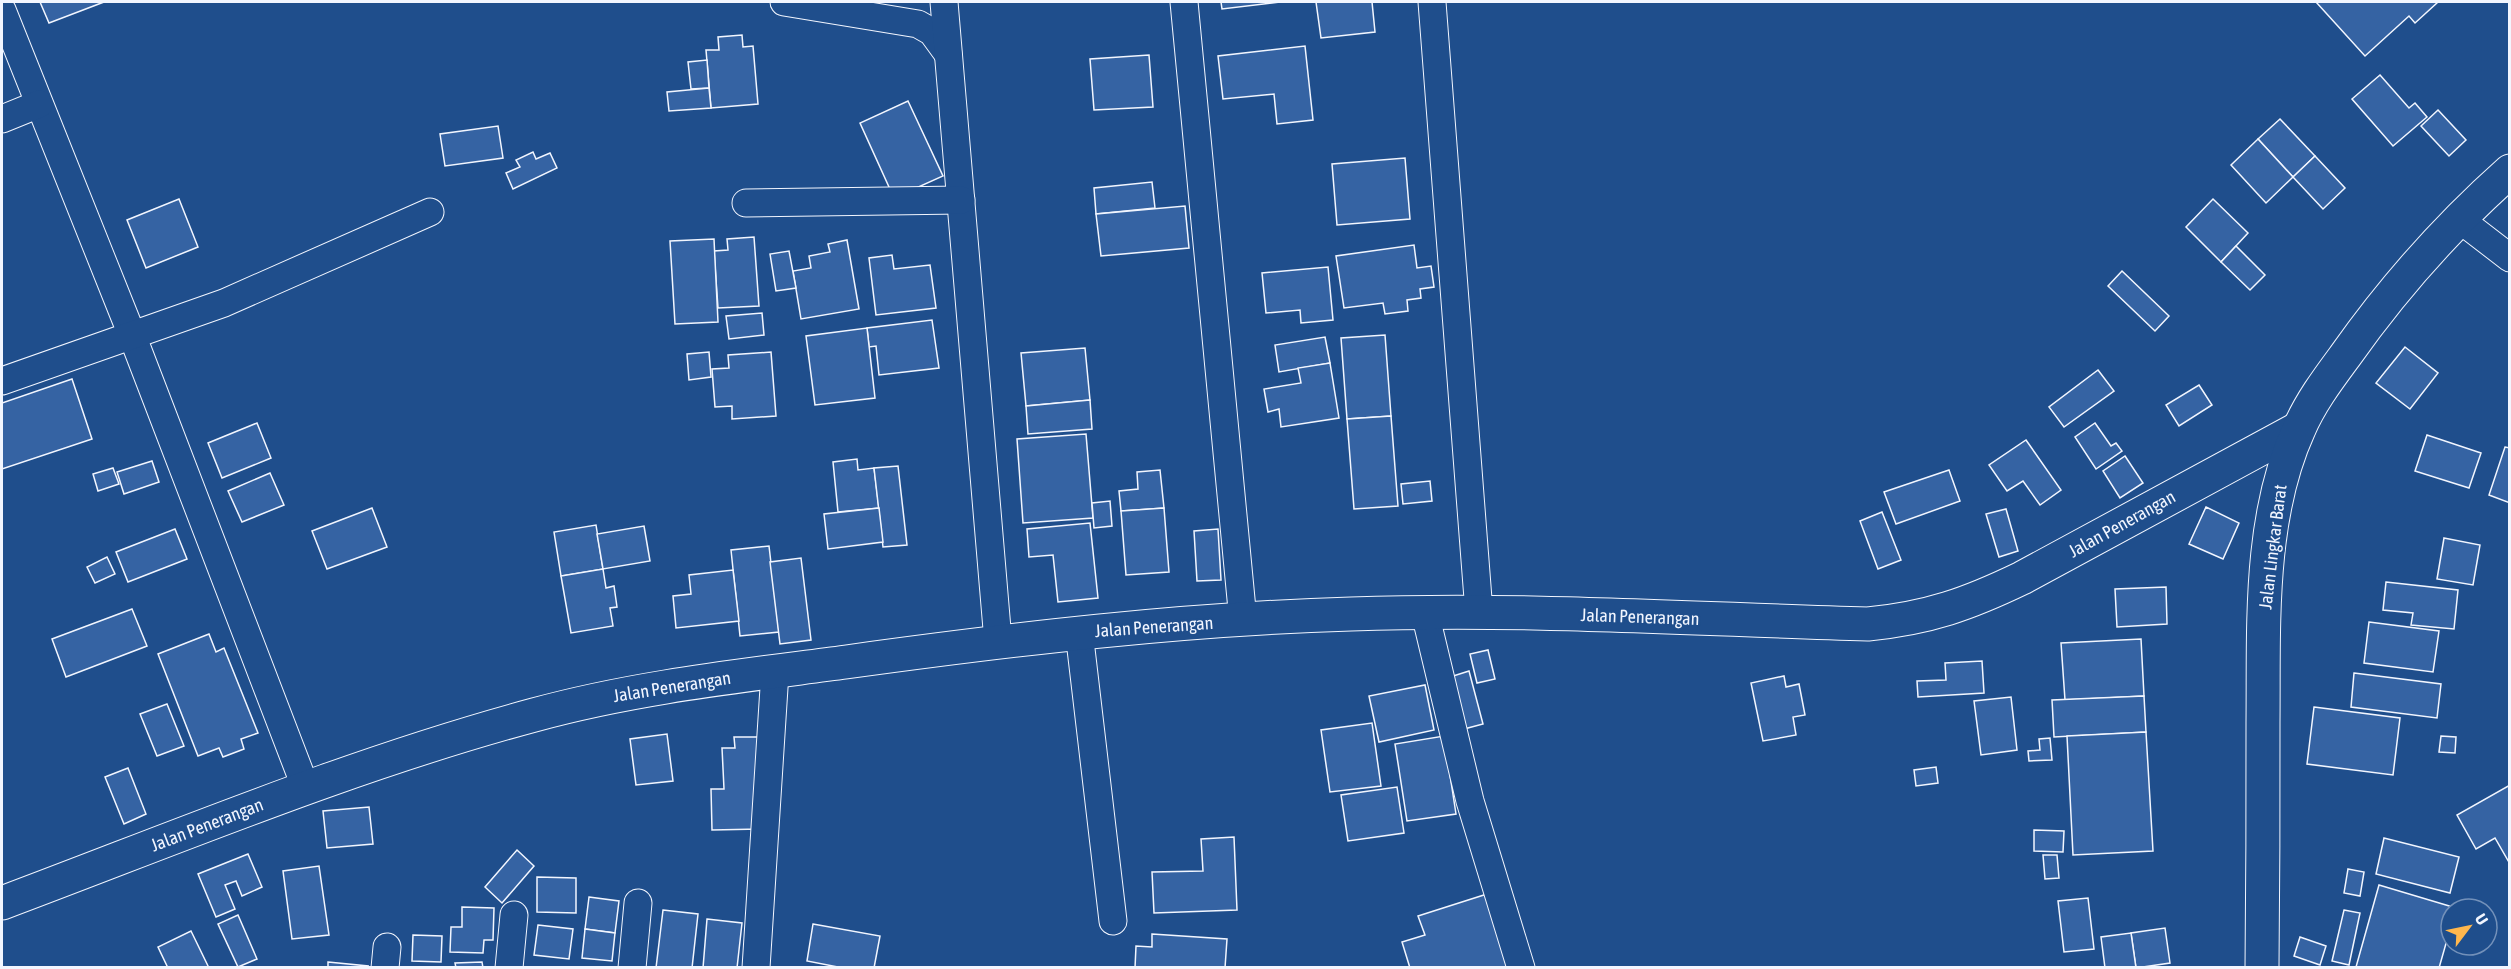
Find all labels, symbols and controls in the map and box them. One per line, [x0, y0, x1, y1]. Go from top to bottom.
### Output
street label: Jalan Lingkar Barat [2254, 483, 2291, 611]
street label: Jalan Penerangan [2065, 486, 2179, 562]
street label: Jalan Penerangan [1580, 604, 1700, 629]
street label: Jalan Penerangan [1094, 612, 1214, 641]
street label: Jalan Penerangan [612, 667, 732, 706]
street label: Jalan Penerangan [148, 793, 266, 856]
north arrow [2439, 897, 2499, 957]
text: U [2472, 910, 2492, 928]

